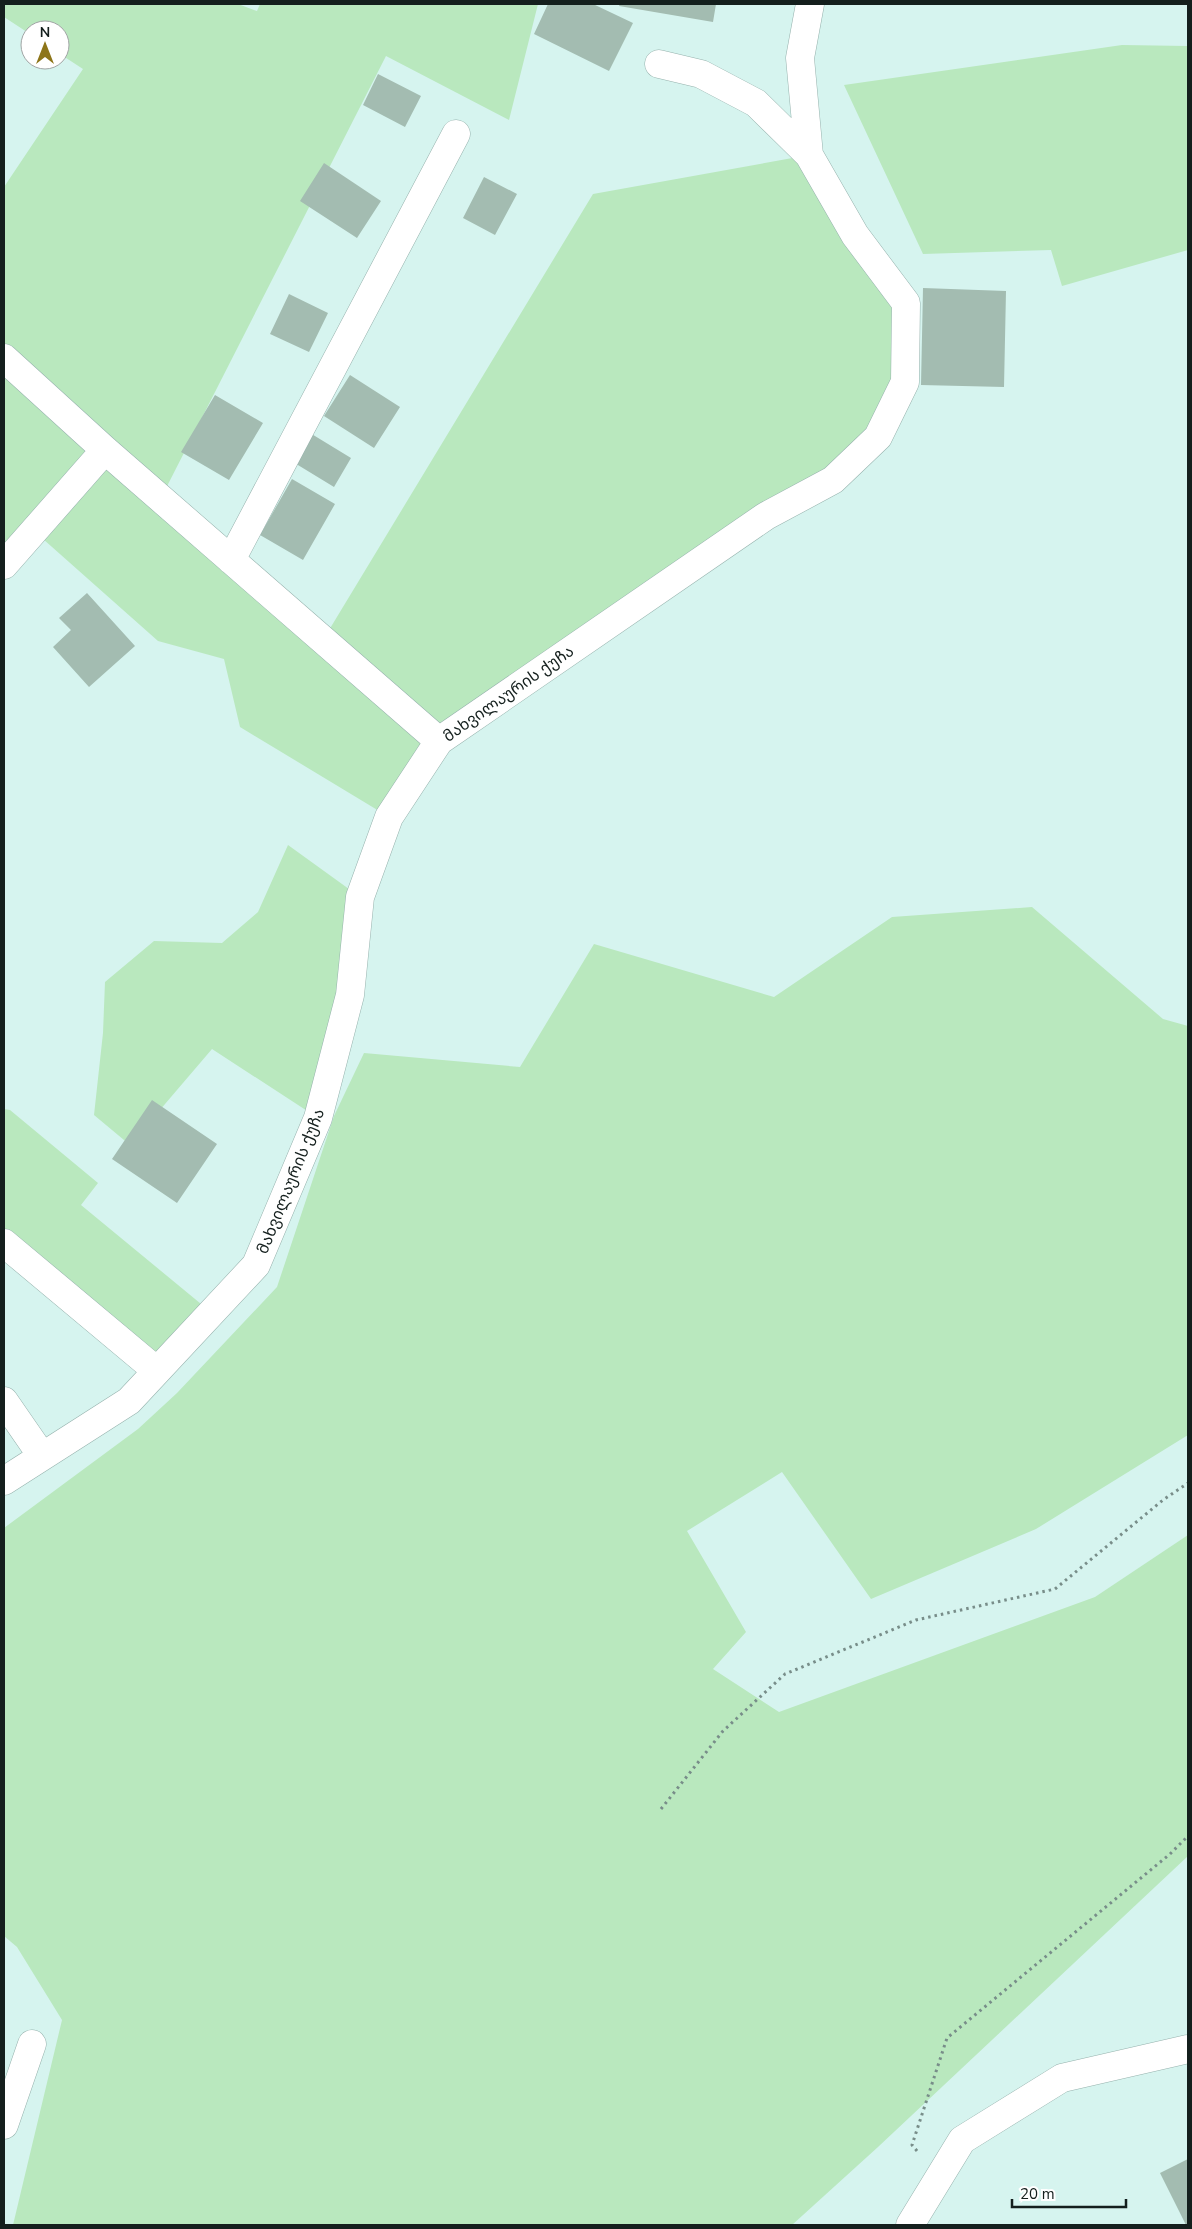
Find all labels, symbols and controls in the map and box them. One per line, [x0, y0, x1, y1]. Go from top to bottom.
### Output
north arrow [20, 20, 70, 70]
text: N [40, 23, 50, 42]
street label: მახვილაურის ქუჩა [439, 640, 578, 747]
street label: მახვილაურის ქუჩა [252, 1105, 330, 1257]
scale bar [1012, 2176, 1126, 2208]
text: 20 m [1020, 2184, 1055, 2204]

